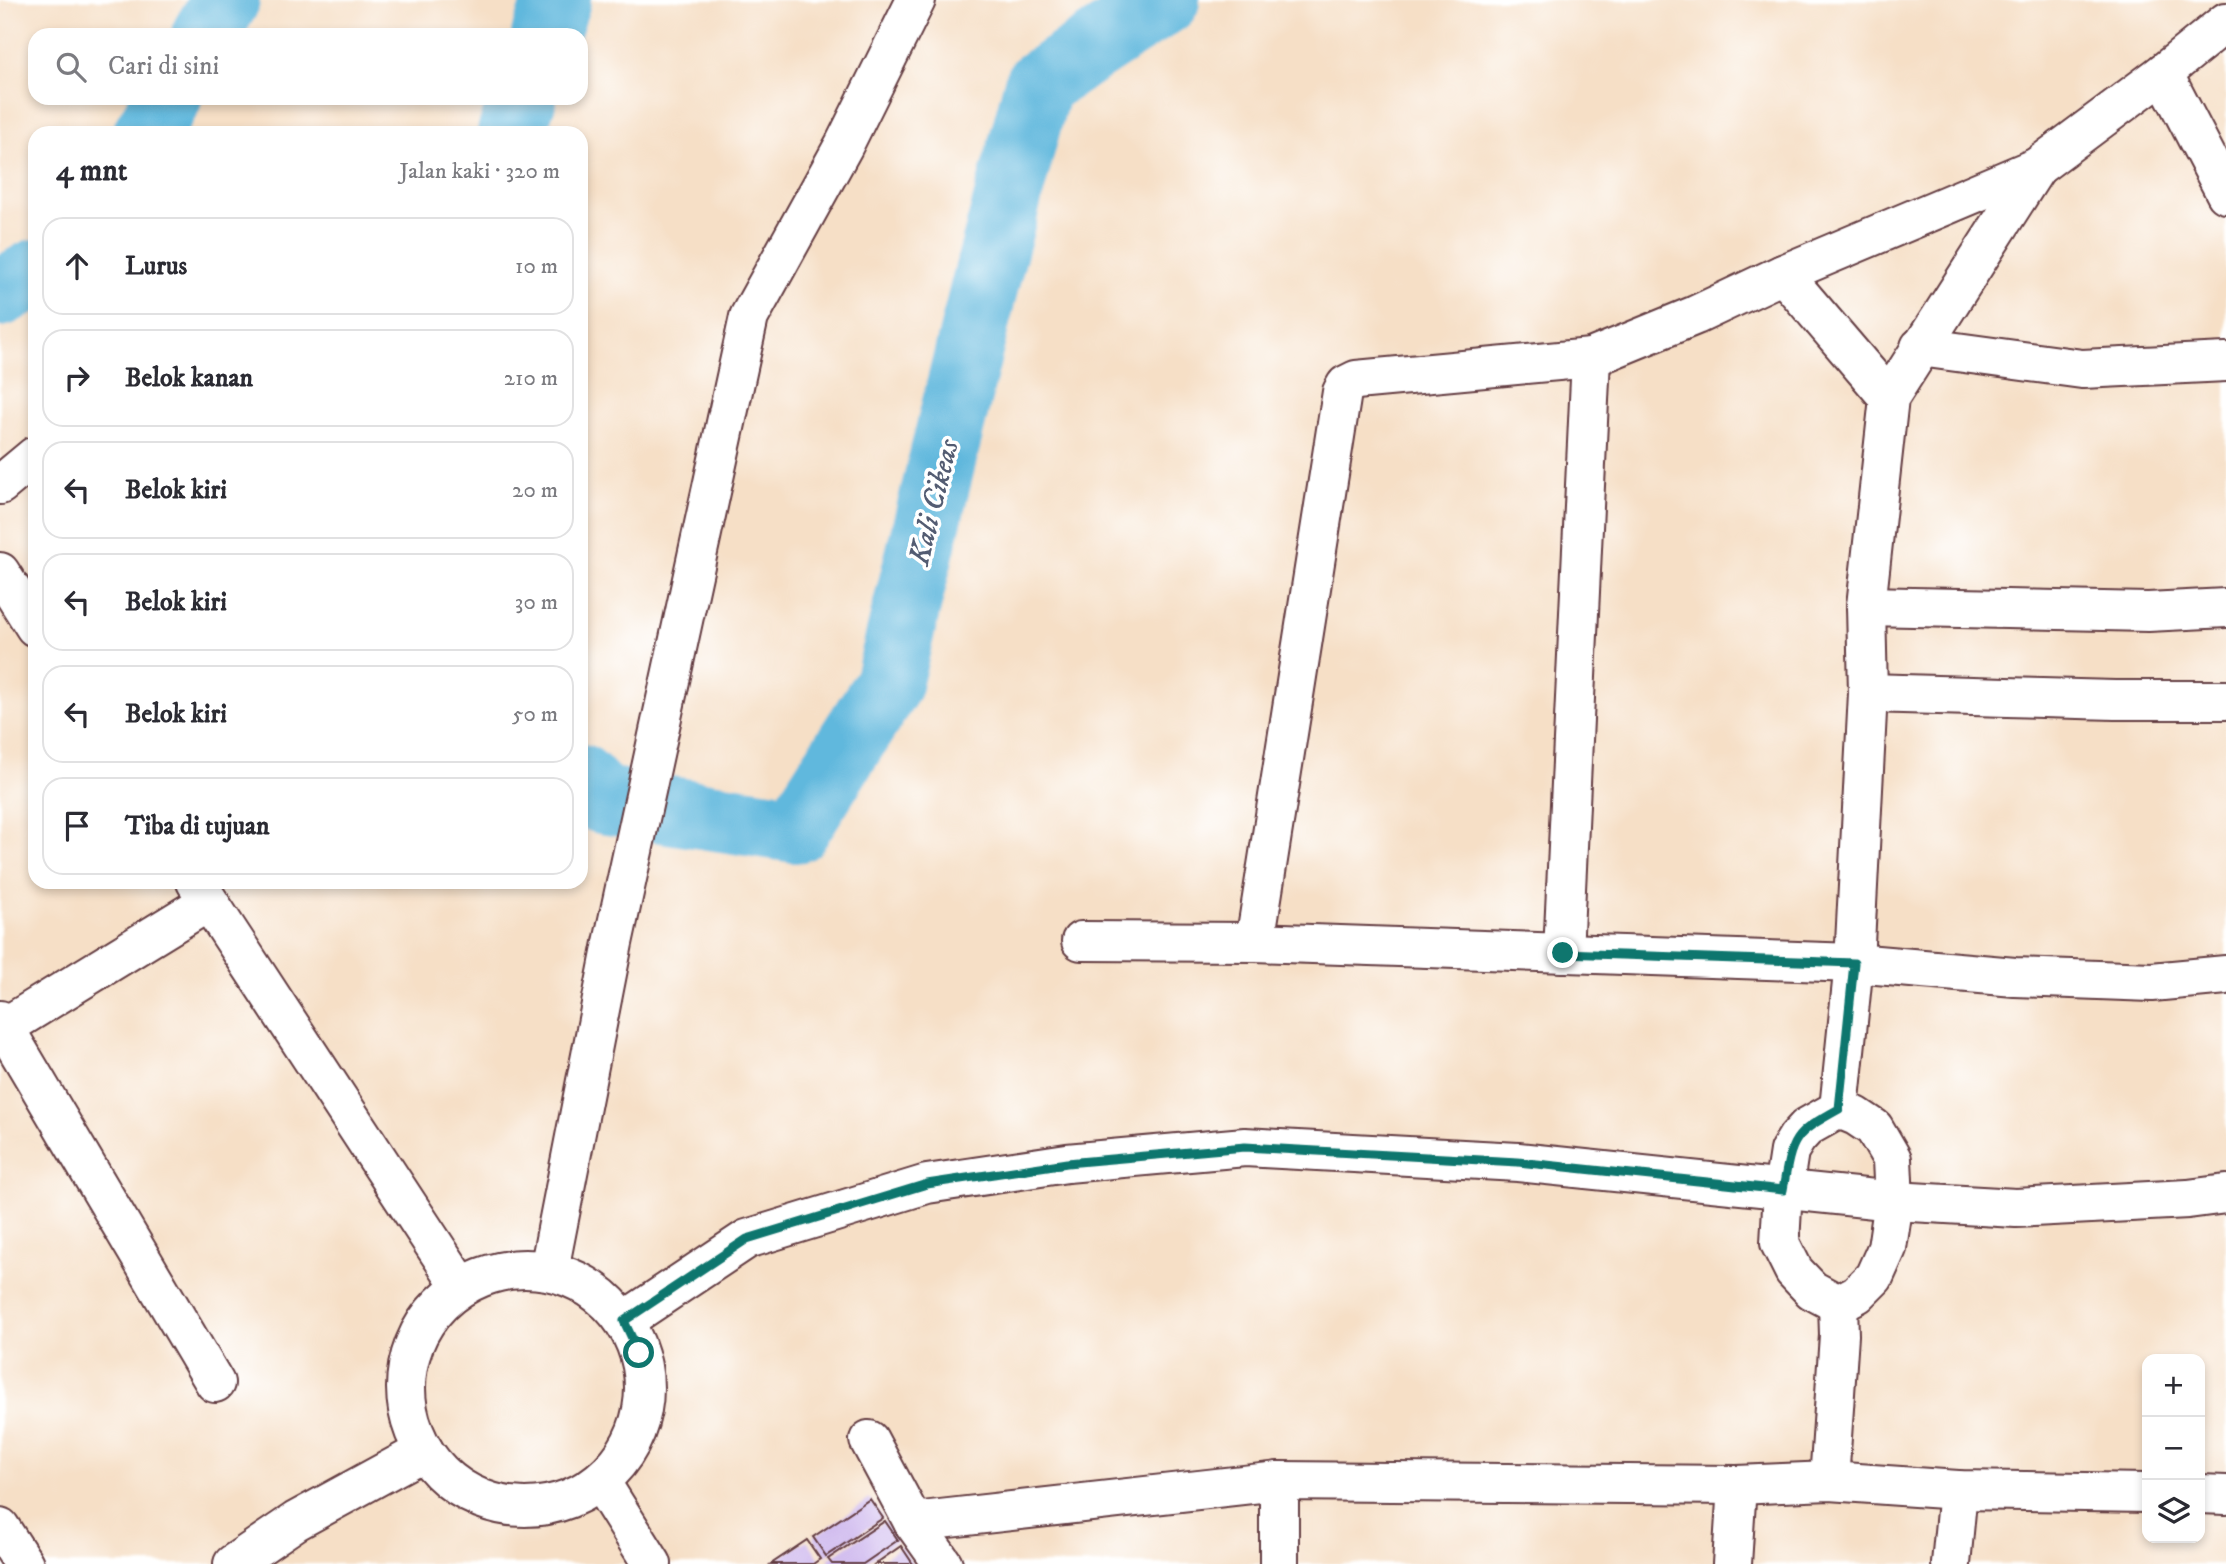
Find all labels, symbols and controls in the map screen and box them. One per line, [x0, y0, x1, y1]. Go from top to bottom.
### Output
search box [28, 28, 588, 105]
icon: search [52, 48, 90, 86]
text: Cari di sini [108, 50, 219, 83]
text: 4 mnt [56, 153, 127, 190]
text: Jalan kaki · 320 m [400, 157, 560, 186]
icon: ahead [58, 247, 96, 285]
text: Lurus [125, 250, 187, 283]
text: 10 m [515, 252, 558, 281]
icon: right [58, 359, 96, 397]
text: Belok kanan [125, 362, 253, 395]
text: 210 m [504, 364, 558, 393]
water label: Kali Cikeas [901, 435, 968, 570]
icon: left [58, 471, 96, 509]
text: Belok kiri [125, 474, 227, 507]
text: 20 m [512, 476, 558, 505]
icon: left [58, 583, 96, 621]
text: Belok kiri [125, 586, 227, 619]
text: 30 m [515, 588, 558, 617]
icon: left [58, 695, 96, 733]
text: Belok kiri [125, 698, 227, 731]
text: 50 m [512, 700, 558, 729]
icon: arrive [58, 807, 96, 845]
text: Tiba di tujuan [125, 810, 270, 843]
route end [1547, 937, 1578, 968]
route start [623, 1337, 654, 1368]
map controls [2142, 1354, 2205, 1543]
button: + [2142, 1354, 2205, 1417]
button: − [2142, 1417, 2205, 1480]
button: layers [2142, 1480, 2205, 1543]

